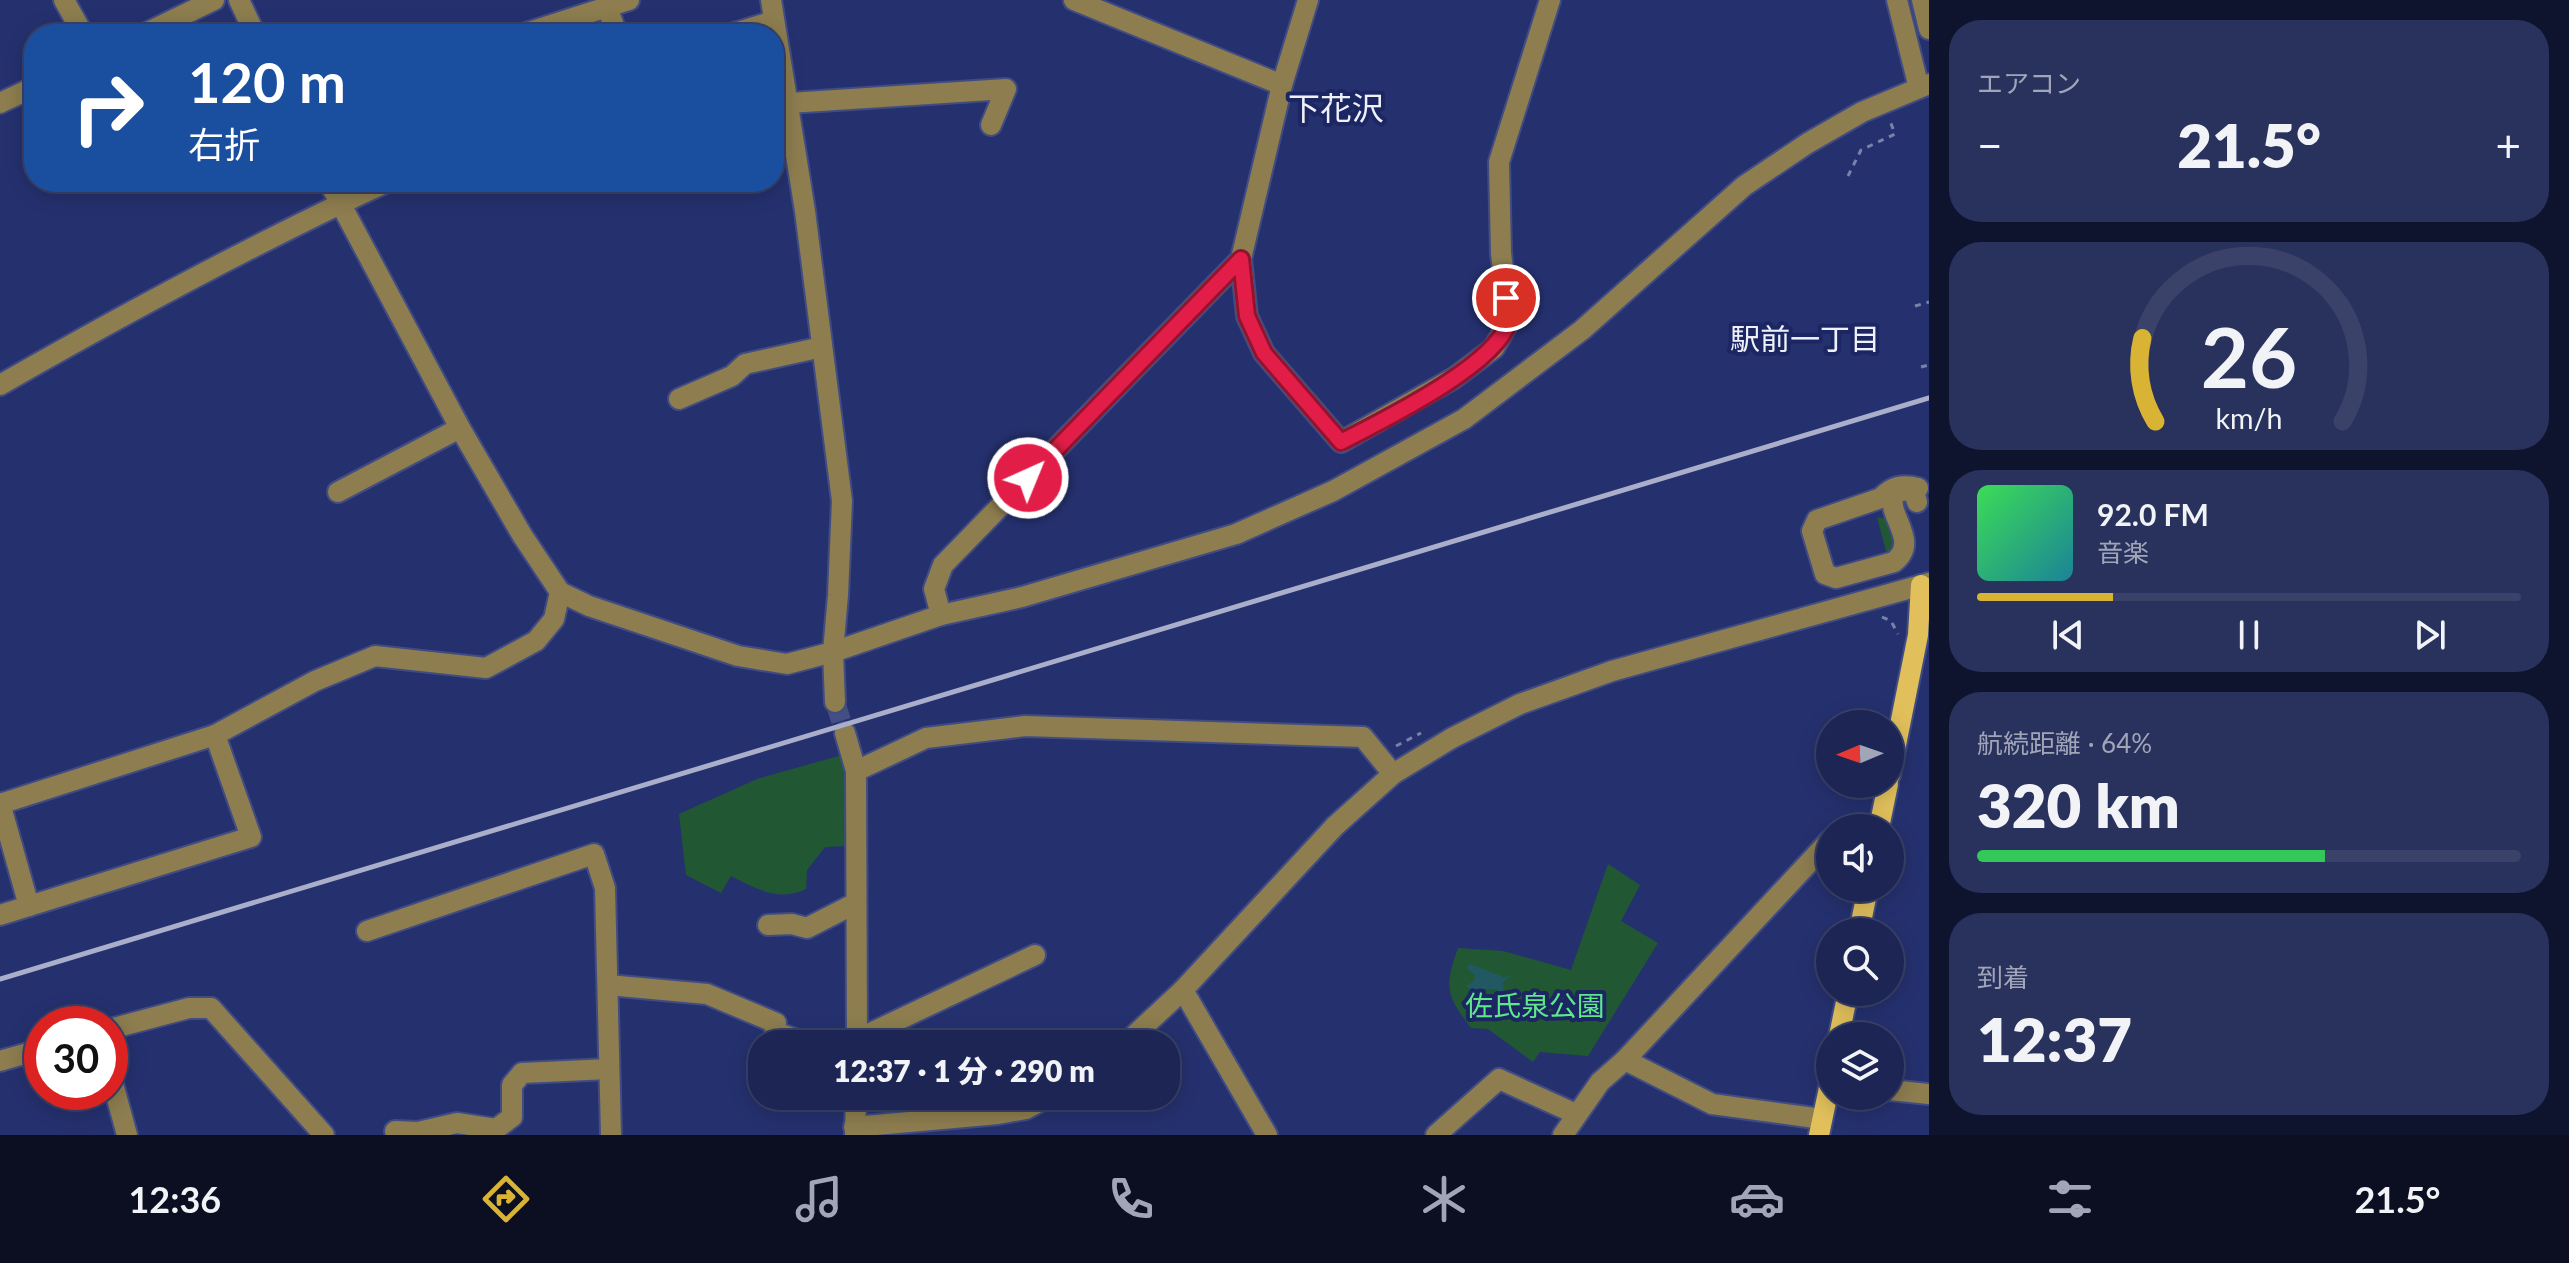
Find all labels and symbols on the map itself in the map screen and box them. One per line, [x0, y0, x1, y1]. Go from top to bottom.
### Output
district label: 下花沢 [1288, 88, 1384, 127]
pin [1472, 264, 1540, 332]
district label: 駅前一丁目 [1730, 320, 1880, 356]
position arrow [986, 436, 1070, 520]
north arrow [1816, 710, 1904, 798]
park label: 佐氏泉公園 [1465, 988, 1605, 1022]
speed limit sign: 30 [24, 1006, 128, 1110]

